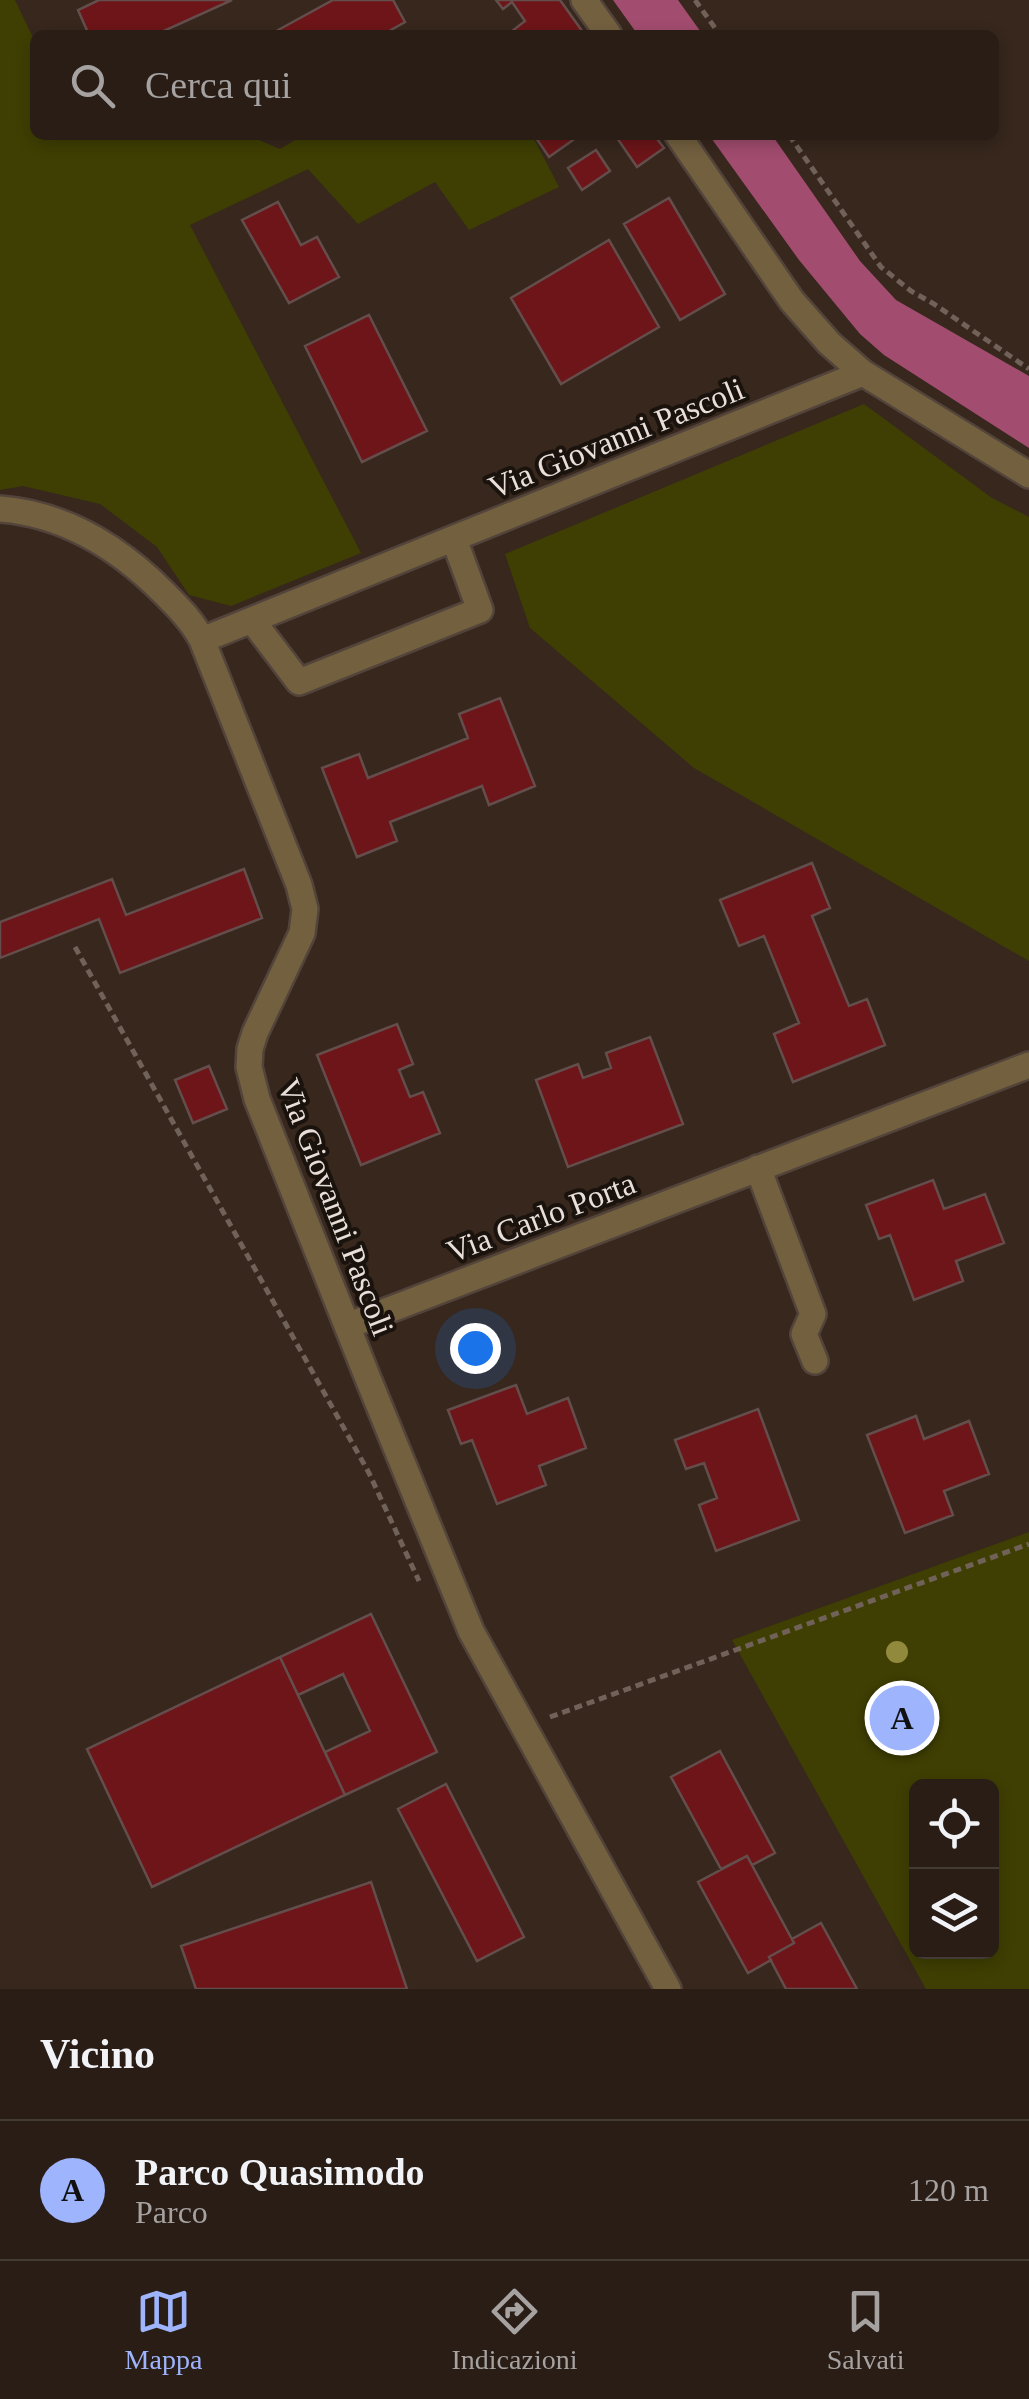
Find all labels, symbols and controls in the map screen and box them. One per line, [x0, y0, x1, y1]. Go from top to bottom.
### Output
search box [30, 30, 999, 140]
icon: search [65, 58, 120, 113]
text: Cerca qui [145, 64, 292, 106]
street label: Via Giovanni Pascoli [483, 370, 749, 506]
street label: Via Giovanni Pascoli [270, 1074, 402, 1340]
street label: Via Carlo Porta [442, 1165, 640, 1269]
your location [450, 1323, 501, 1374]
pin: A [870, 1680, 934, 1756]
map controls [909, 1779, 999, 1959]
button: locate [909, 1779, 999, 1869]
button: layers [909, 1869, 999, 1959]
text: Vicino [40, 2031, 155, 2077]
text: Parco Quasimodo [135, 2151, 425, 2193]
text: A [61, 2172, 84, 2208]
text: 120 m [908, 2172, 989, 2208]
text: Parco [135, 2194, 208, 2230]
tab: Mappa [125, 2284, 202, 2376]
tab: Indicazioni [452, 2284, 577, 2376]
tab: Salvati [827, 2284, 904, 2376]

